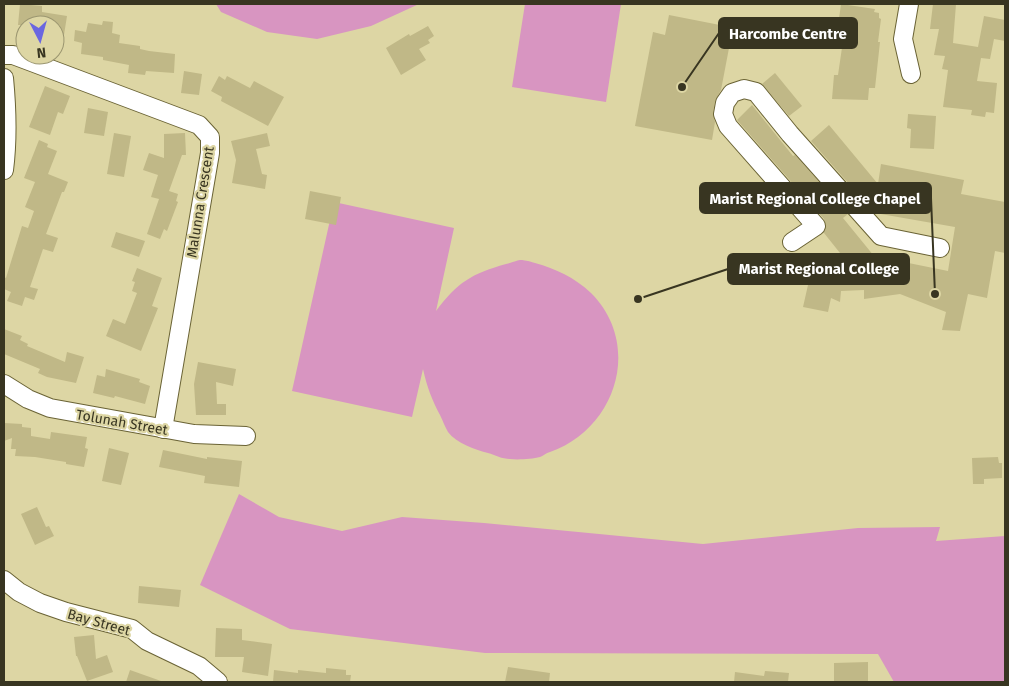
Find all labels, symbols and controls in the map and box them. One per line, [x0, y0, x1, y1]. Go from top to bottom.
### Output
north arrow [15, 15, 65, 65]
callout: Harcombe Centre [719, 18, 857, 48]
text: Harcombe Centre [729, 25, 847, 43]
text: N [36, 43, 47, 61]
street label: Malunna Crescent [183, 144, 218, 259]
callout: Marist Regional College Chapel [700, 183, 931, 213]
text: Marist Regional College Chapel [709, 190, 921, 208]
callout: Marist Regional College [728, 254, 909, 284]
text: Marist Regional College [739, 260, 899, 278]
street label: Tolunah Street [75, 406, 170, 439]
street label: Bay Street [66, 605, 133, 640]

